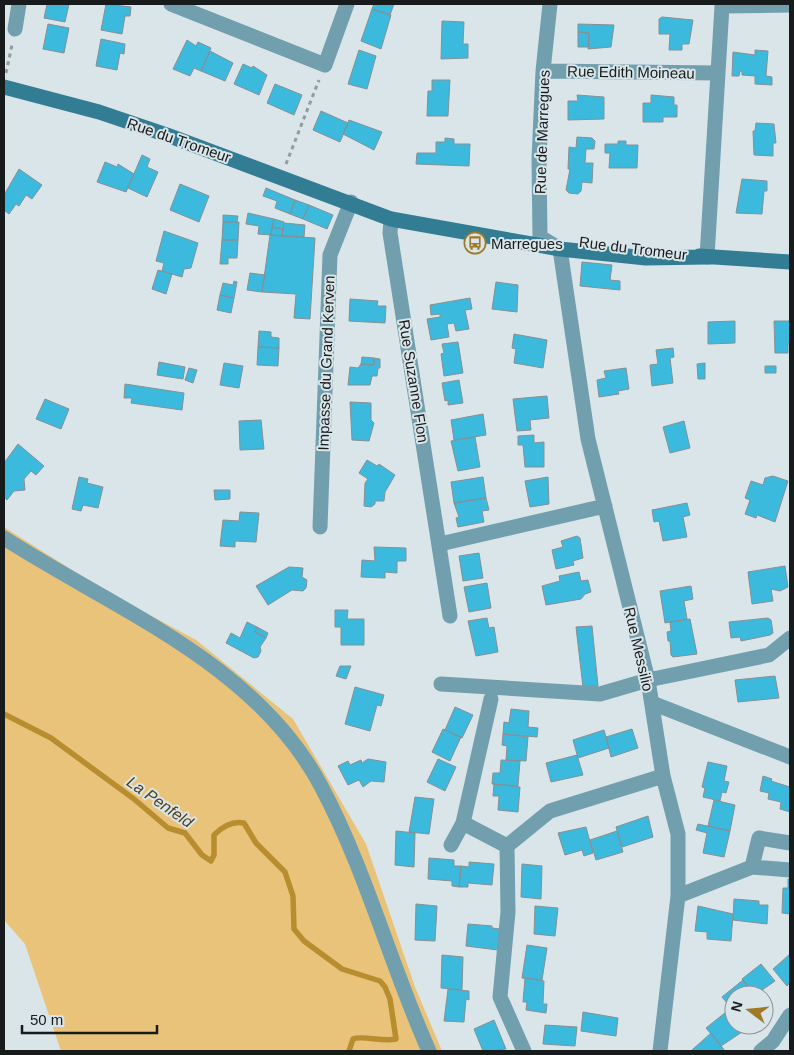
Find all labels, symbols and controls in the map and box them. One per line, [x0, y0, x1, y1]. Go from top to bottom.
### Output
street label: Rue Edith Moineau [567, 62, 695, 82]
street label: Rue de Marregues [531, 70, 553, 194]
street label: Rue du Tromeur [125, 114, 233, 166]
bus stop icon: Marregues [463, 231, 487, 255]
street label: Rue du Tromeur [578, 233, 688, 263]
place label: Marregues [491, 235, 563, 252]
street label: Impasse du Grand Kerven [314, 275, 338, 451]
street label: Rue Suzanne Flon [396, 318, 432, 444]
street label: Rue Messilio [621, 605, 657, 693]
water label: La Penfeld [124, 773, 197, 832]
north arrow [724, 985, 774, 1035]
text: N [727, 999, 746, 1013]
scale bar [22, 1002, 158, 1034]
text: 50 m [30, 1011, 63, 1028]

